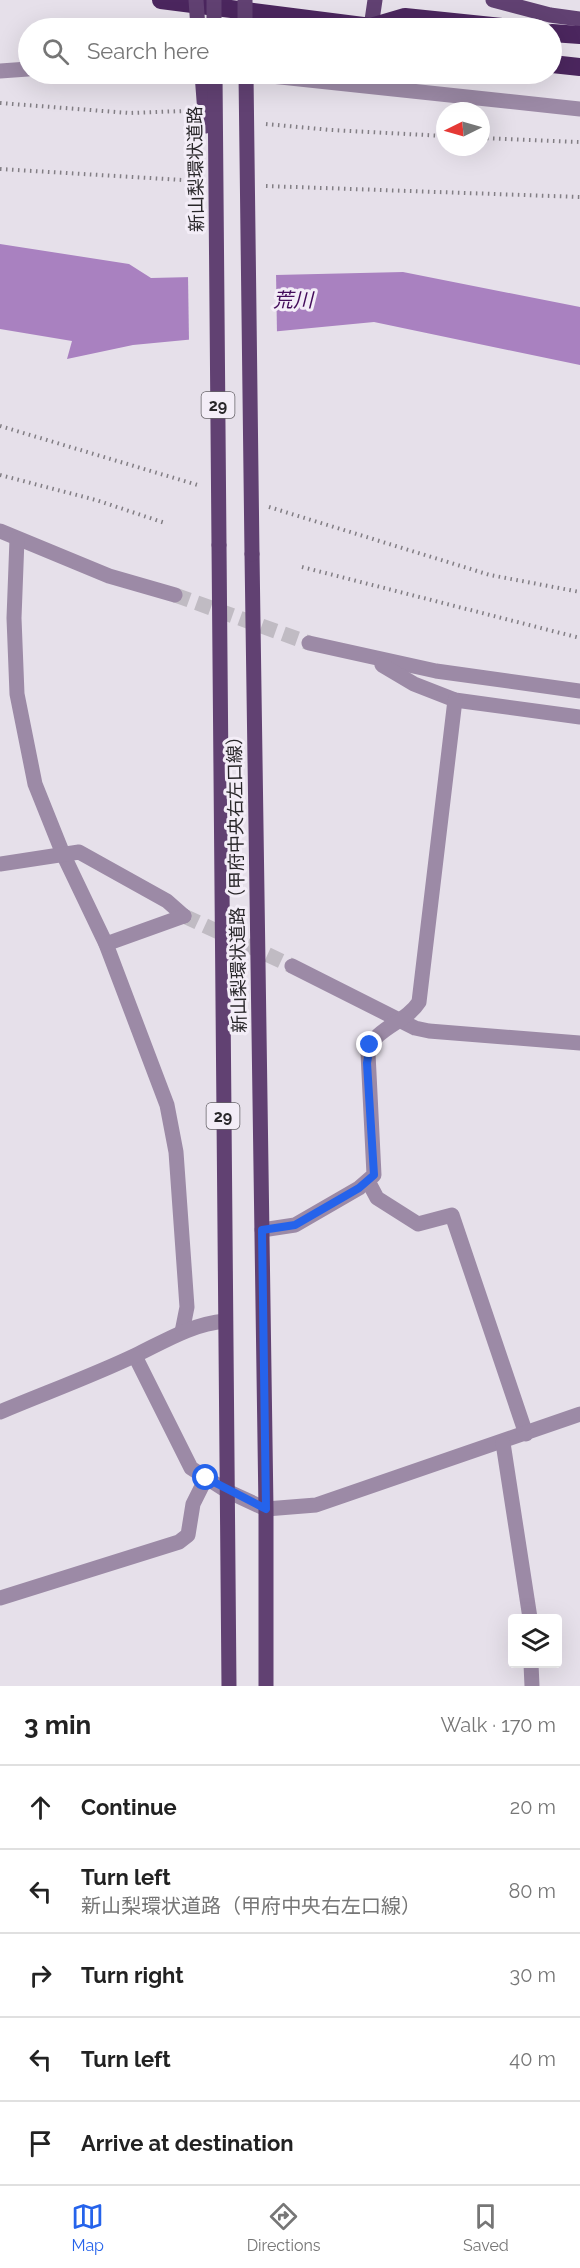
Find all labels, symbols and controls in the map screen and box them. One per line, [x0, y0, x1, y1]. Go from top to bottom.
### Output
search box [18, 18, 562, 84]
icon: search [39, 35, 72, 68]
text: Search here [87, 38, 209, 64]
north arrow [436, 102, 490, 156]
street label: 新山梨環状道路 [184, 106, 207, 232]
water label: 荒川 [273, 288, 315, 312]
road number: 29 [202, 392, 234, 418]
street label: 新山梨環状道路（甲府中央右左口線） [223, 727, 250, 1033]
route end [356, 1031, 382, 1057]
road number: 29 [206, 1103, 240, 1129]
route start [192, 1464, 218, 1490]
map controls [508, 1614, 562, 1668]
button: layers [508, 1614, 562, 1668]
text: 3 min [24, 1710, 91, 1740]
text: Walk · 170 m [440, 1713, 556, 1737]
icon: ahead [24, 1791, 57, 1824]
text: Continue [81, 1794, 177, 1820]
text: 20 m [510, 1795, 556, 1819]
text: Turn left [81, 1864, 171, 1890]
icon: left [24, 1875, 57, 1908]
text: 80 m [508, 1879, 556, 1903]
text: 新山梨環状道路（甲府中央右左口線） [81, 1894, 421, 1918]
icon: right [24, 1959, 57, 1992]
text: Turn right [81, 1962, 184, 1988]
text: 30 m [510, 1963, 556, 1987]
icon: left [24, 2043, 57, 2076]
text: Turn left [81, 2046, 171, 2072]
text: 40 m [509, 2047, 556, 2071]
icon: arrive [24, 2127, 57, 2160]
text: Arrive at destination [81, 2130, 294, 2156]
tab: Map [71, 2200, 104, 2255]
tab: Directions [247, 2200, 321, 2255]
tab: Saved [463, 2200, 509, 2255]

